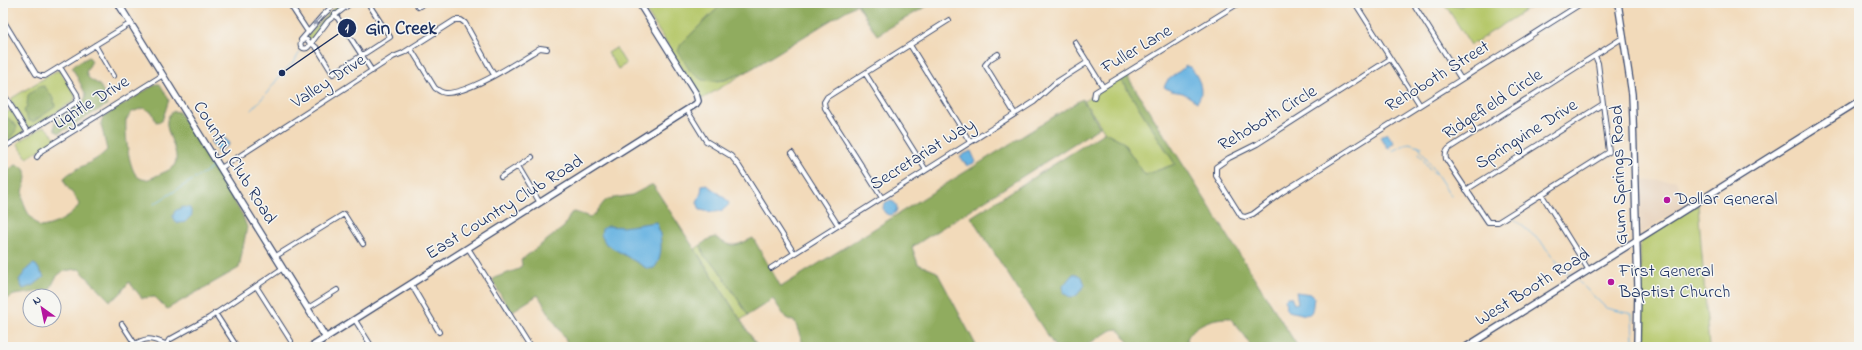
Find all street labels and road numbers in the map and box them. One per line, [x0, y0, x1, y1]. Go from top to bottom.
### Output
street label: Fuller Lane [1096, 18, 1178, 82]
street label: Rehoboth Street [1381, 35, 1495, 119]
street label: Valley Drive [286, 48, 372, 116]
street label: Ridgefield Circle [1438, 62, 1549, 148]
street label: Lightle Drive [49, 69, 136, 137]
street label: Rehoboth Circle [1214, 79, 1323, 159]
street label: Springvine Drive [1471, 93, 1585, 178]
street label: Country Club Road [186, 96, 282, 230]
street label: Gum Springs Road [1605, 105, 1636, 245]
street label: Secretariat Way [865, 112, 981, 198]
street label: East Country Club Road [421, 149, 589, 267]
street label: West Booth Road [1471, 242, 1595, 334]

